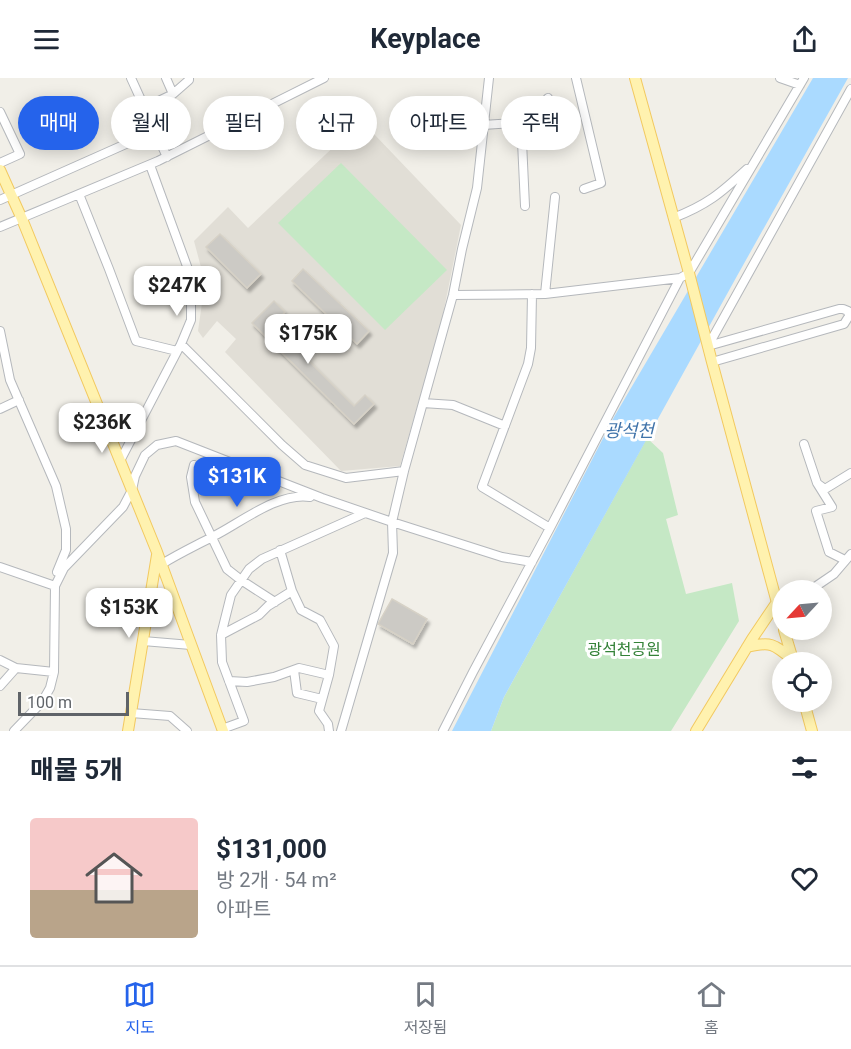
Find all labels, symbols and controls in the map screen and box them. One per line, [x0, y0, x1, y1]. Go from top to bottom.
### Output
icon: menu [30, 23, 63, 56]
text: Keyplace [370, 23, 481, 55]
icon: share [788, 23, 821, 56]
chip: 매매 [18, 96, 99, 150]
chip: 월세 [111, 96, 191, 150]
chip: 필터 [203, 96, 284, 150]
chip: 신규 [296, 96, 377, 150]
chip: 아파트 [389, 96, 489, 150]
chip: 주택 [501, 96, 581, 150]
pin: $247K [135, 266, 219, 317]
text: $247K [148, 273, 206, 297]
pin: $175K [266, 314, 350, 365]
text: $175K [279, 321, 337, 345]
pin: $236K [60, 403, 144, 454]
text: $236K [73, 410, 131, 434]
water label: 광석천 [604, 420, 656, 441]
pin: $131K [195, 457, 279, 508]
text: $131K [208, 464, 266, 488]
north arrow [772, 580, 832, 640]
map controls [772, 580, 832, 712]
pin: $153K [87, 588, 171, 639]
text: $153K [100, 595, 158, 619]
park label: 광석천공원 [587, 640, 661, 659]
button: locate [772, 652, 832, 712]
scale bar [18, 689, 129, 716]
text: 100 m [27, 693, 72, 712]
icon: filters [788, 751, 821, 784]
text: 매물 5개 [30, 755, 123, 785]
text: $131,000 [216, 834, 327, 864]
icon: home [78, 842, 150, 914]
icon: heart [788, 862, 821, 895]
text: 방 2개 · 54 m² [216, 868, 336, 892]
text: 아파트 [216, 897, 271, 921]
tab: 지도 [123, 978, 156, 1038]
tab: 저장됨 [403, 978, 448, 1038]
tab: 홈 [695, 978, 728, 1038]

